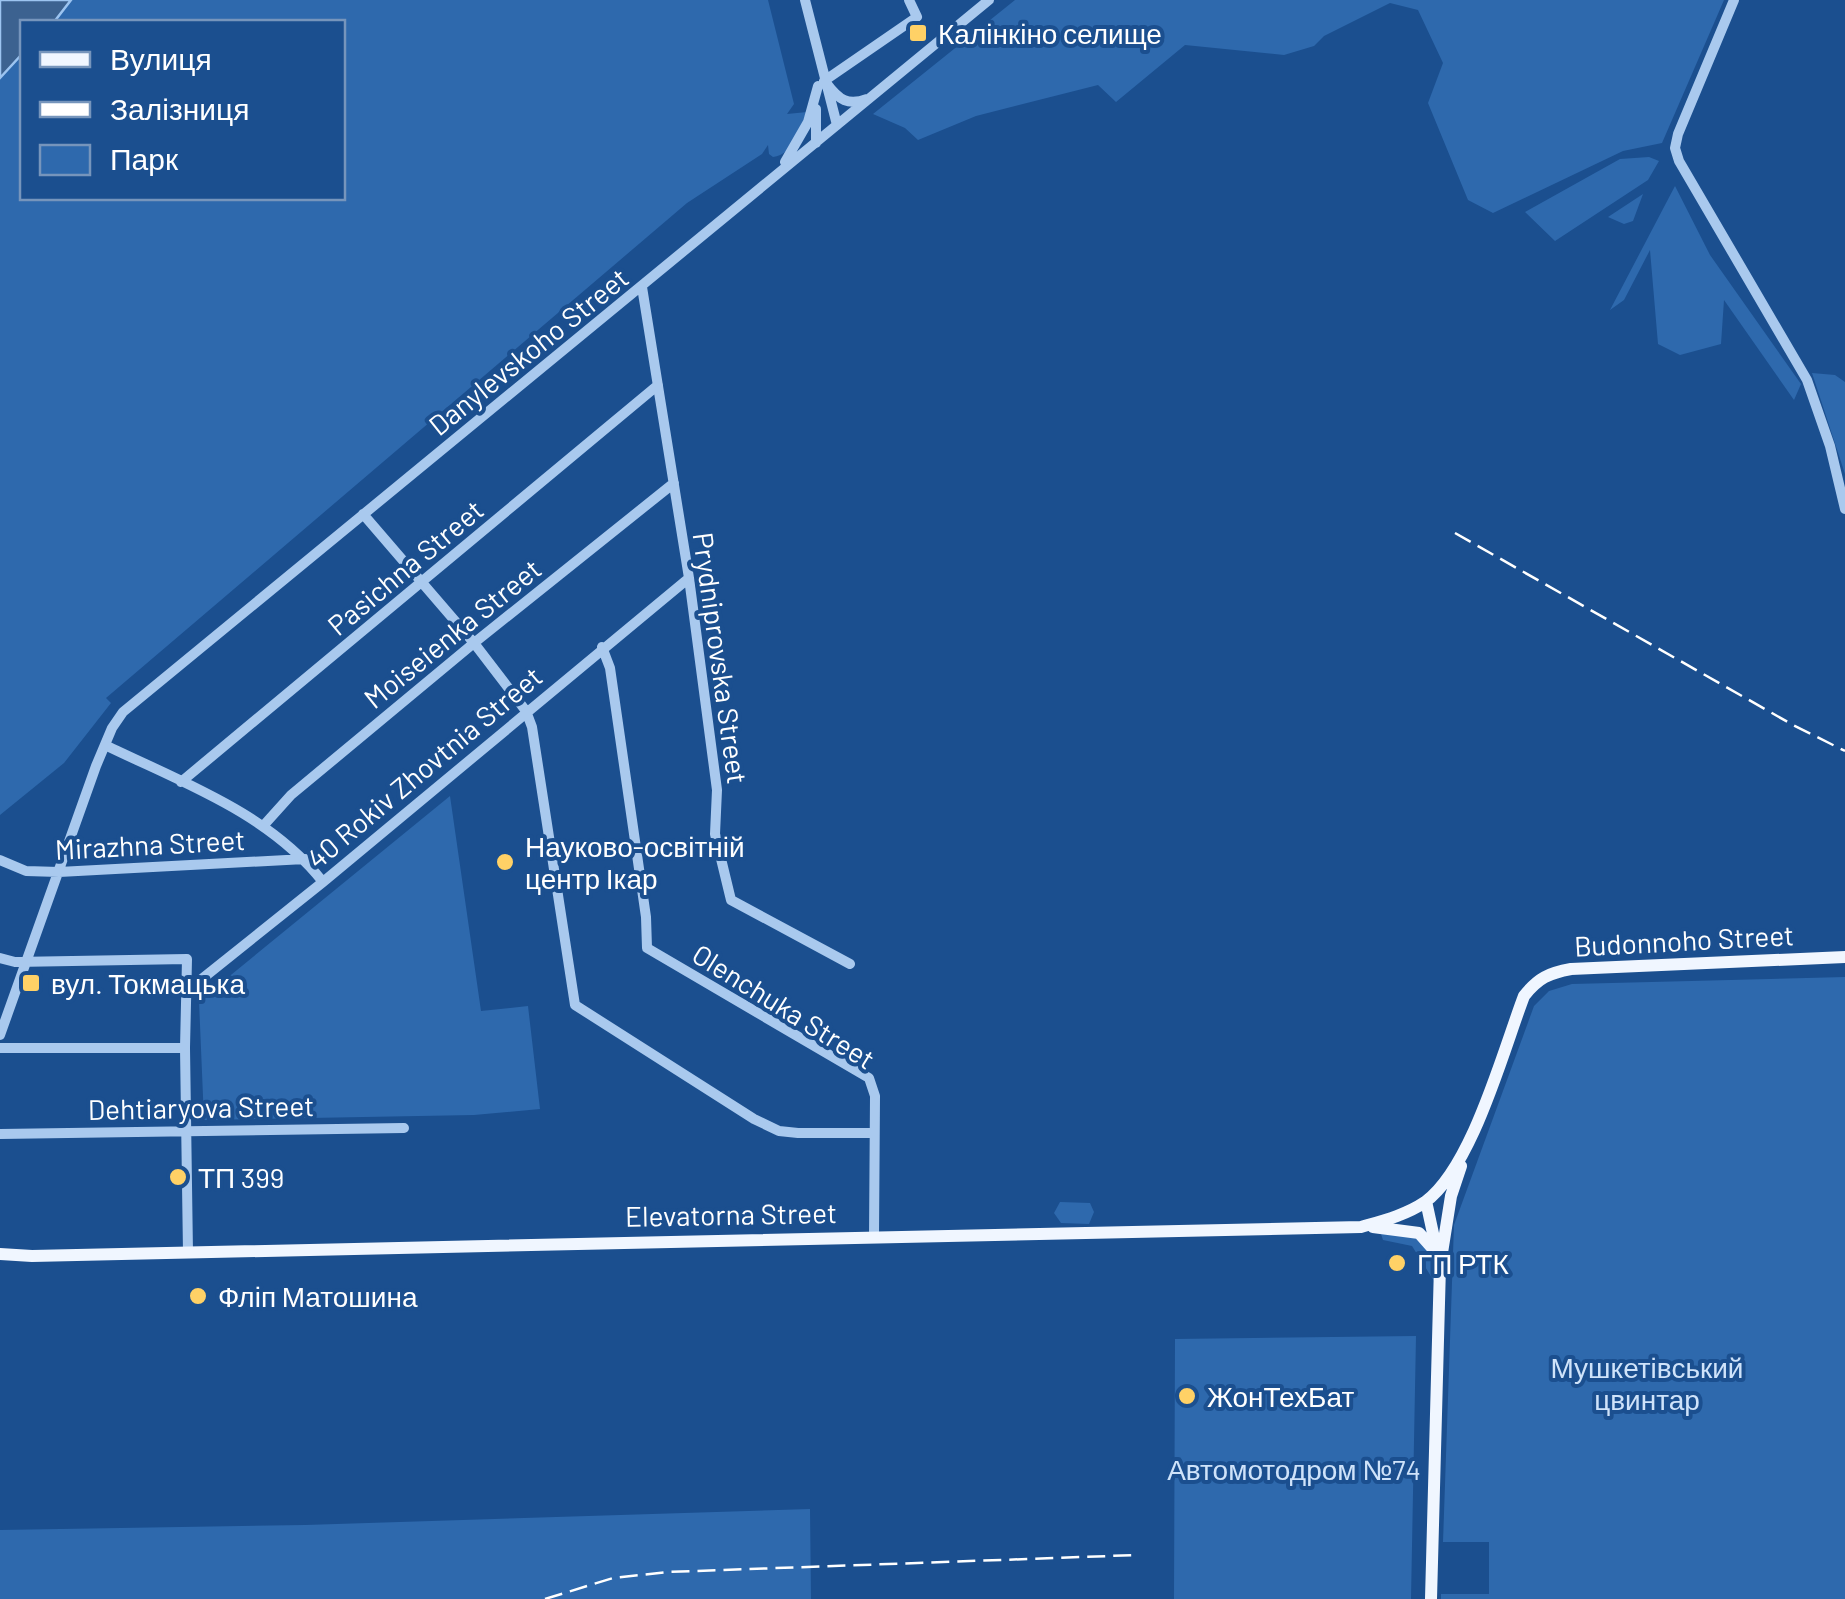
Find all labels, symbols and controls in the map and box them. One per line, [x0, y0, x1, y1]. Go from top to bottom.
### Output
place label: Калінкіно селище [938, 16, 1162, 50]
legend [20, 20, 345, 200]
marker: Калінкіно селище [907, 22, 929, 44]
text: Вулиця [110, 40, 212, 76]
text: Залізниця [110, 90, 249, 126]
text: Парк [110, 140, 179, 176]
street label: Danylevskoho Street [421, 260, 635, 442]
street label: Pasichna Street [320, 492, 490, 642]
street label: Prydniprovska Street [687, 530, 755, 786]
street label: Moiseienka Street [357, 551, 547, 715]
street label: 40 Rokiv Zhovtnia Street [300, 659, 548, 875]
street label: Mirazhna Street [54, 822, 246, 866]
place label: Науково-освітній центр Ікар [525, 829, 745, 895]
marker: Науково-освітній центр Ікар [494, 851, 516, 873]
street label: Budonnoho Street [1573, 917, 1795, 963]
street label: Olenchuka Street [687, 936, 881, 1076]
place label: вул. Токмацька [51, 966, 245, 1000]
marker: вул. Токмацька [20, 972, 42, 994]
street label: Dehtiaryova Street [88, 1088, 314, 1126]
place label: ТП 399 [198, 1160, 284, 1194]
marker: ТП 399 [167, 1166, 189, 1188]
street label: Elevatorna Street [625, 1195, 837, 1233]
place label: ГП РТК [1417, 1246, 1509, 1280]
marker: ГП РТК [1386, 1252, 1408, 1274]
place label: Фліп Матошина [218, 1279, 418, 1313]
marker: Фліп Матошина [187, 1285, 209, 1307]
park label: Мушкетівський цвинтар [1550, 1350, 1744, 1416]
place label: ЖонТехБат [1207, 1379, 1354, 1413]
marker: ЖонТехБат [1176, 1385, 1198, 1407]
park label: Автомотодром №74 [1167, 1452, 1421, 1486]

